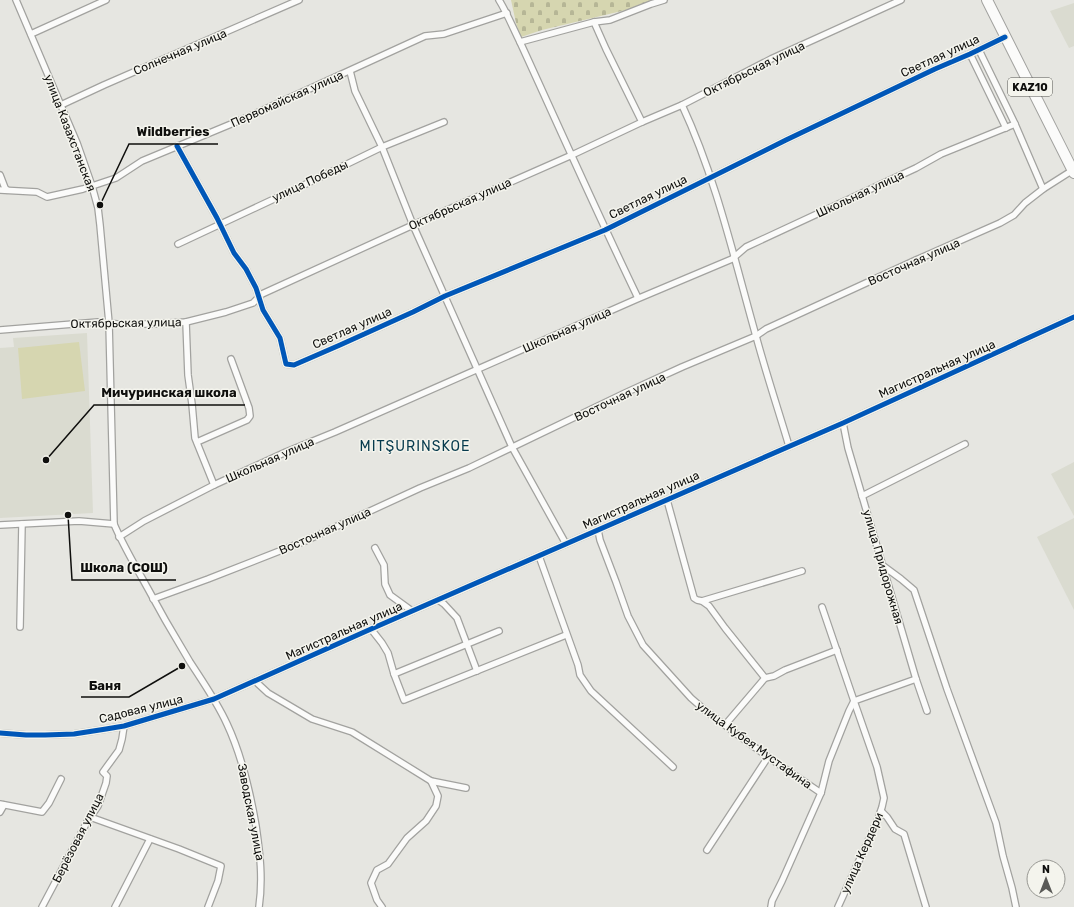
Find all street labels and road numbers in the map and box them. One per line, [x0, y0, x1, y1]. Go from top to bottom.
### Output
street label: Солнечная улица [131, 26, 229, 78]
street label: Светлая улица [898, 32, 982, 80]
street label: Октябрьская улица [701, 38, 807, 100]
street label: Первомайская улица [228, 68, 346, 130]
street label: улица Казахстанская [41, 73, 99, 193]
road number: KAZ10 [1008, 78, 1052, 96]
street label: улица Победы [270, 157, 350, 205]
street label: Школьная улица [814, 168, 906, 220]
street label: Светлая улица [607, 172, 689, 222]
street label: Октябрьская улица [406, 175, 514, 233]
street label: Восточная улица [866, 235, 962, 289]
street label: Светлая улица [310, 304, 394, 352]
street label: Школьная улица [521, 304, 613, 356]
street label: Октябрьская улица [70, 315, 182, 331]
street label: Магистральная улица [877, 337, 997, 401]
street label: Восточная улица [572, 370, 668, 424]
street label: Школьная улица [224, 434, 316, 486]
street label: Магистральная улица [581, 468, 701, 532]
street label: Восточная улица [277, 504, 373, 558]
street label: улица Придорожная [860, 508, 906, 626]
street label: Магистральная улица [284, 599, 404, 663]
street label: Садовая улица [98, 692, 184, 726]
street label: улица Кубея Мустафина [693, 698, 815, 792]
street label: Заводская улица [235, 762, 267, 862]
street label: Берёзовая улица [49, 791, 107, 885]
street label: улица Кердери [838, 810, 886, 896]

